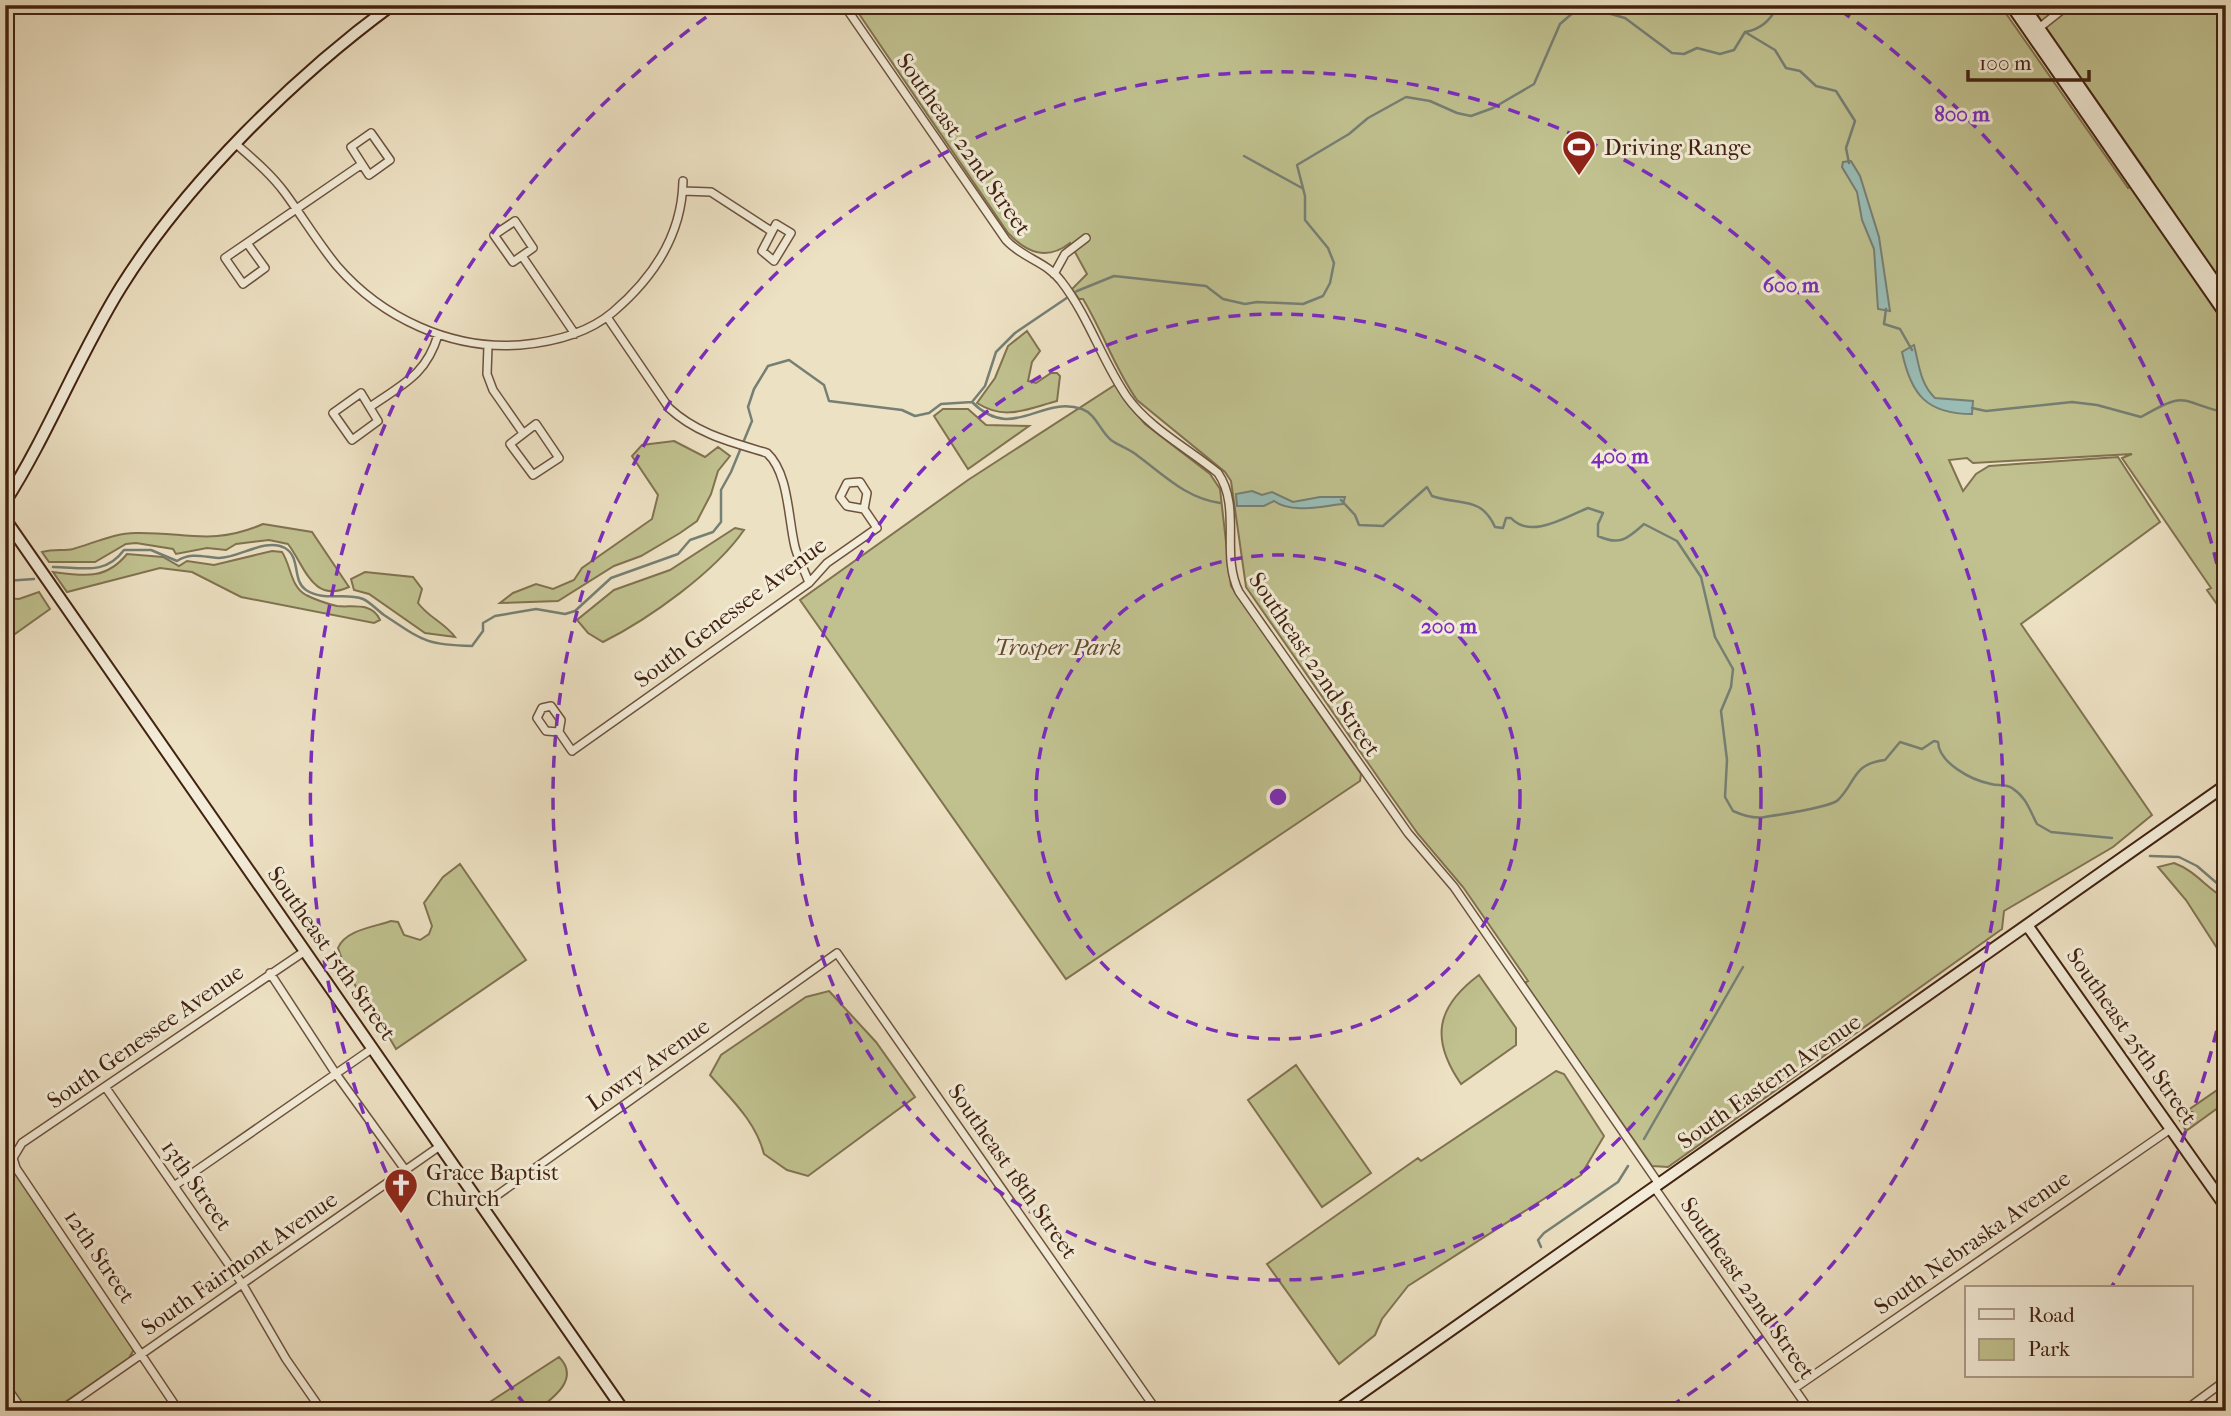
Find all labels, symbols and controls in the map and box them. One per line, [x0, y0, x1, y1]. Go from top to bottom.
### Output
scale bar [1968, 38, 2089, 82]
street label: Southeast 22nd Street [891, 48, 1037, 240]
text: 100 m [1979, 51, 2032, 75]
text: 800 m [1934, 102, 1990, 126]
sports icon: Driving Range [1560, 128, 1598, 177]
place label: Driving Range [1604, 134, 1751, 161]
text: 600 m [1763, 273, 1820, 297]
text: 400 m [1590, 444, 1649, 469]
street label: South Genessee Avenue [629, 531, 832, 693]
street label: Southeast 22nd Street [1243, 567, 1386, 761]
text: 200 m [1421, 614, 1478, 638]
park label: Trosper Park [995, 634, 1121, 661]
centre of rings [1266, 785, 1290, 809]
street label: Southeast 15th Street [262, 861, 402, 1045]
street label: Southeast 25th Street [2060, 943, 2203, 1130]
street label: South Genessee Avenue [42, 958, 249, 1114]
street label: South Eastern Avenue [1673, 1008, 1866, 1155]
street label: Lowry Avenue [582, 1012, 715, 1117]
street label: Southeast 18th Street [942, 1079, 1083, 1264]
street label: 13th Street [156, 1135, 238, 1236]
place label: Grace Baptist Church [426, 1159, 559, 1212]
street label: South Nebraska Avenue [1869, 1164, 2076, 1320]
church icon: Grace Baptist Church [382, 1166, 420, 1215]
street label: South Fairmont Avenue [136, 1186, 342, 1341]
street label: Southeast 22nd Street [1675, 1192, 1821, 1384]
street label: 12th Street [59, 1204, 141, 1308]
legend [1965, 1286, 2192, 1378]
text: Road [2028, 1303, 2075, 1327]
text: Park [2028, 1337, 2070, 1361]

